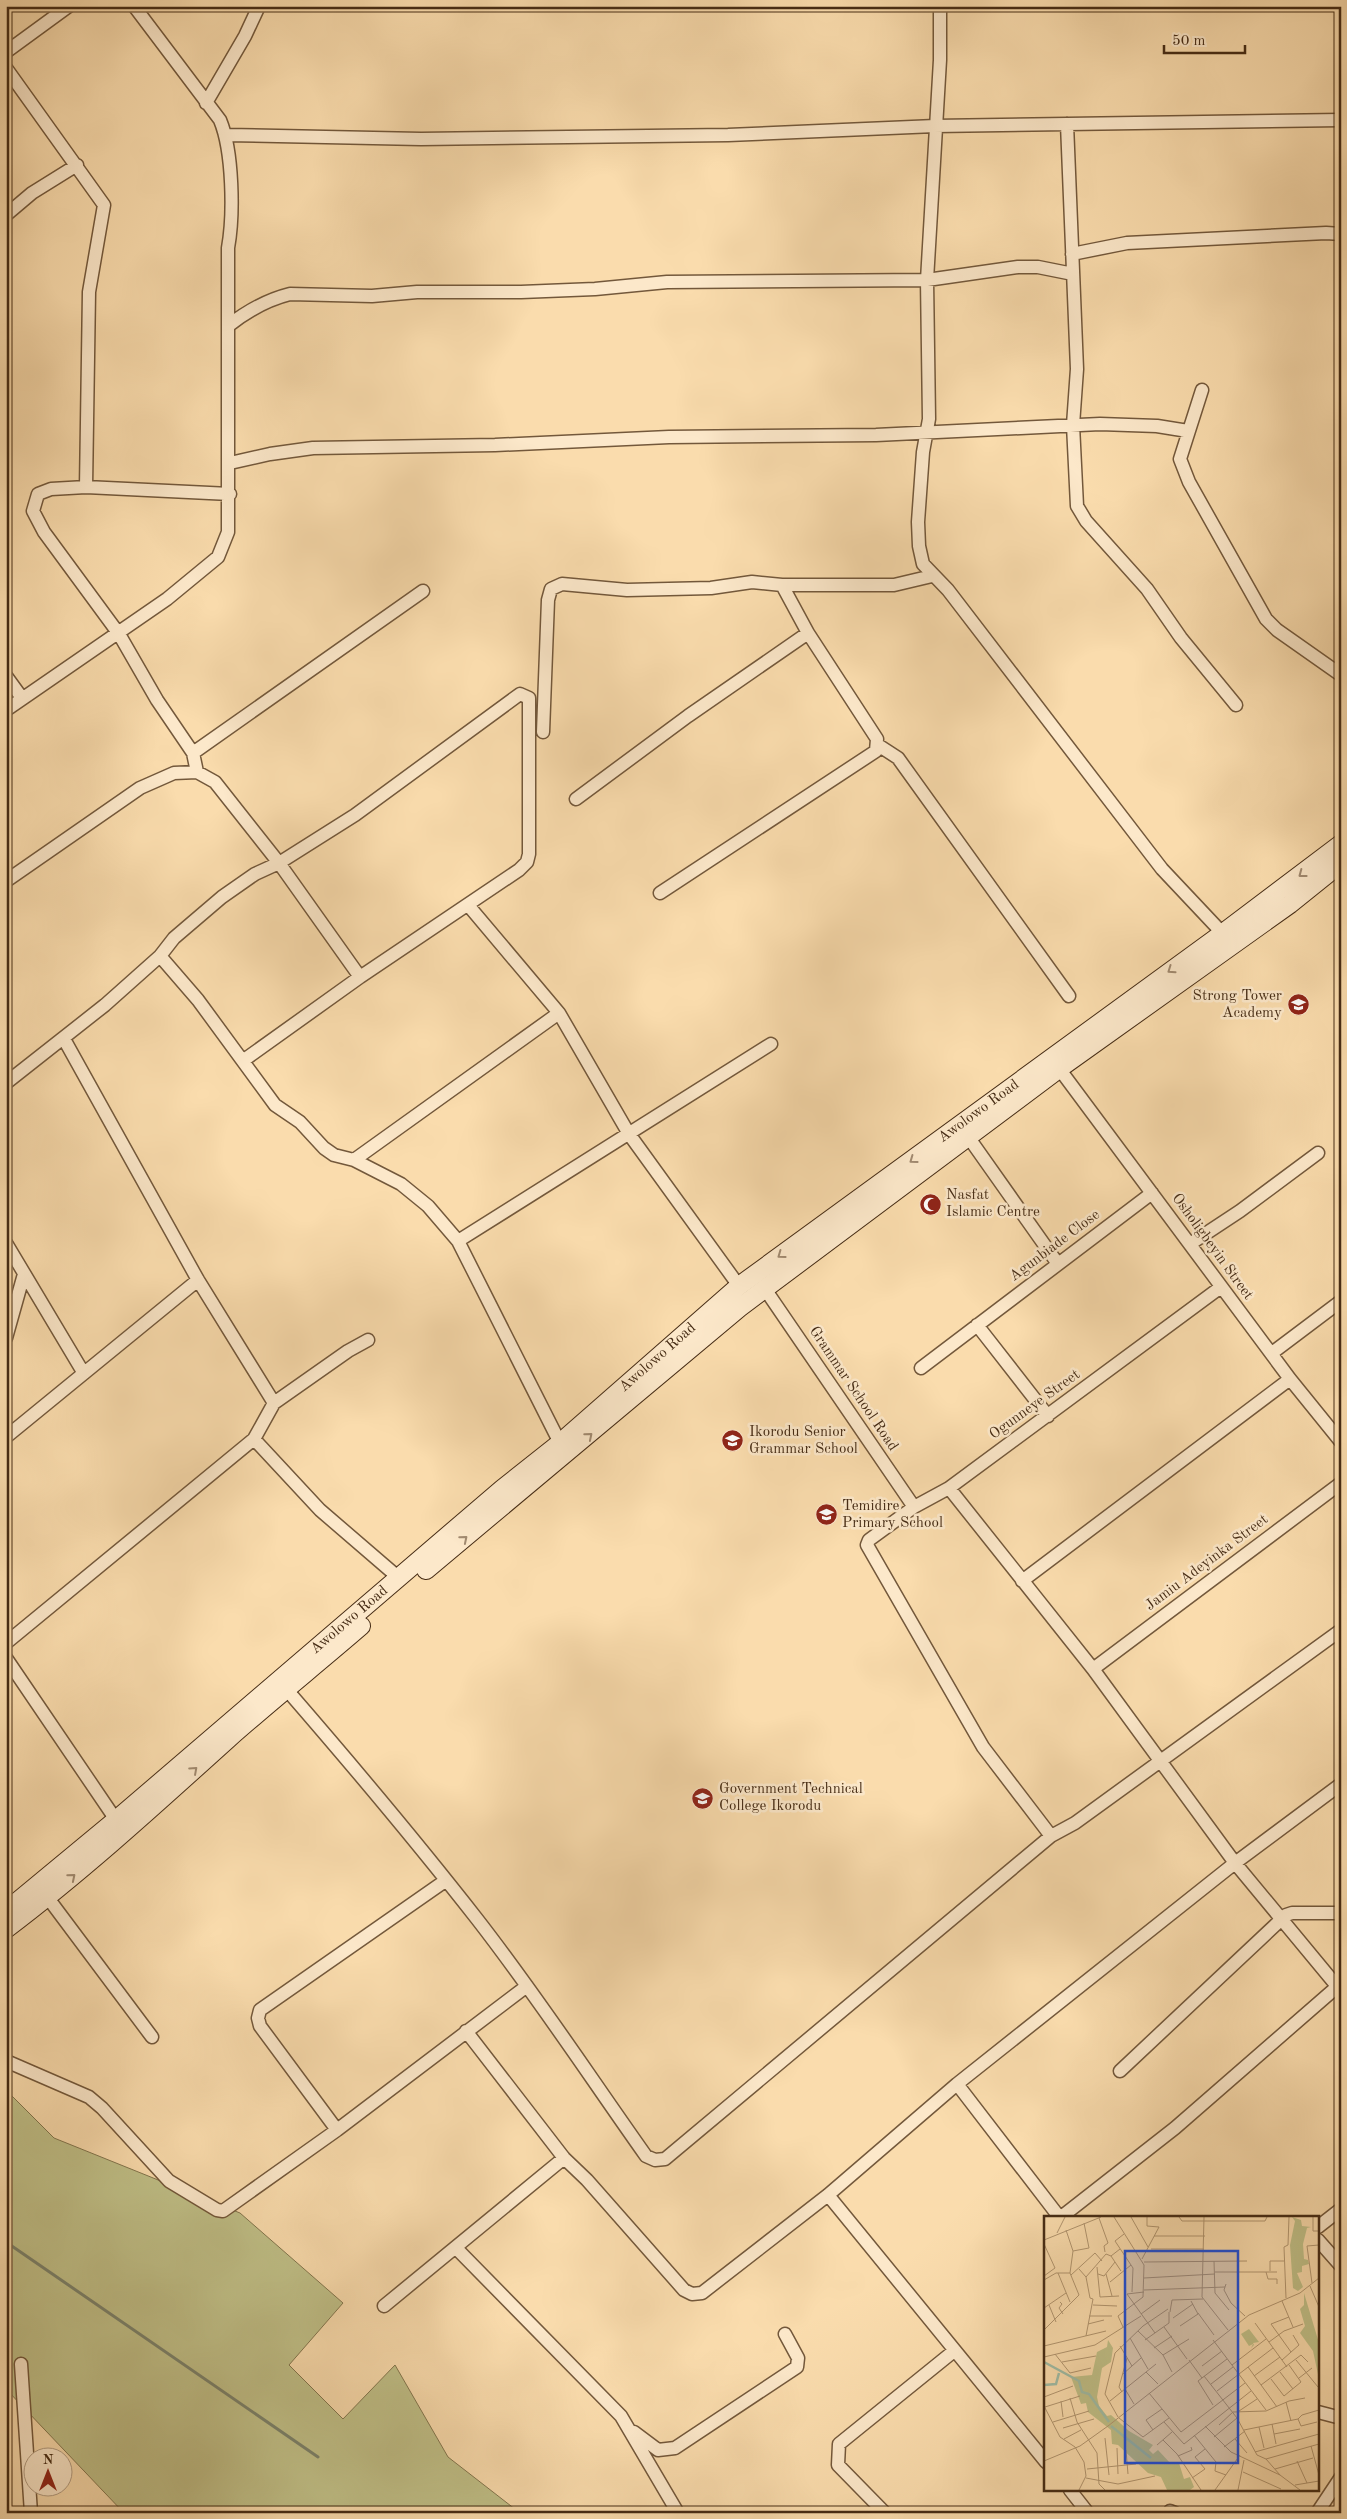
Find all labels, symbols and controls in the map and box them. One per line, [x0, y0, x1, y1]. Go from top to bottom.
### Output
scale bar [1164, 22, 1246, 54]
text: 50 m [1172, 34, 1206, 49]
one-way arrow [1299, 868, 1308, 876]
one-way arrow [1167, 964, 1177, 973]
place label: Strong Tower Academy [1193, 989, 1282, 1021]
school or university icon: Strong Tower Academy [1286, 993, 1310, 1017]
street label: Awolowo Road [935, 1077, 1022, 1146]
one-way arrow [910, 1154, 919, 1162]
place label: Nasfat Islamic Centre [946, 1188, 1040, 1220]
street label: Osholigbeyin Street [1168, 1191, 1256, 1303]
mosque icon: Nasfat Islamic Centre [918, 1192, 942, 1216]
street label: Agunbiade Close [1007, 1207, 1103, 1285]
one-way arrow [778, 1248, 787, 1258]
street label: Awolowo Road [616, 1320, 699, 1395]
street label: Grammar School Road [806, 1324, 900, 1454]
street label: Ogunneye Street [987, 1367, 1083, 1443]
place label: Ikorodu Senior Grammar School [749, 1425, 858, 1457]
school or university icon: Ikorodu Senior Grammar School [721, 1429, 745, 1453]
one-way arrow [583, 1433, 592, 1441]
place label: Temidire Primary School [842, 1499, 943, 1531]
school or university icon: Temidire Primary School [814, 1503, 838, 1527]
street label: Jamiu Adeyinka Street [1143, 1512, 1271, 1614]
one-way arrow [458, 1536, 467, 1545]
street label: Awolowo Road [308, 1583, 391, 1657]
one-way arrow [189, 1767, 198, 1776]
place label: Government Technical College Ikorodu [719, 1782, 863, 1814]
school or university icon: Government Technical College Ikorodu [691, 1786, 715, 1810]
one-way arrow [66, 1875, 75, 1883]
inset map [1044, 2216, 1320, 2492]
north arrow [22, 2446, 72, 2496]
text: N [43, 2453, 54, 2467]

